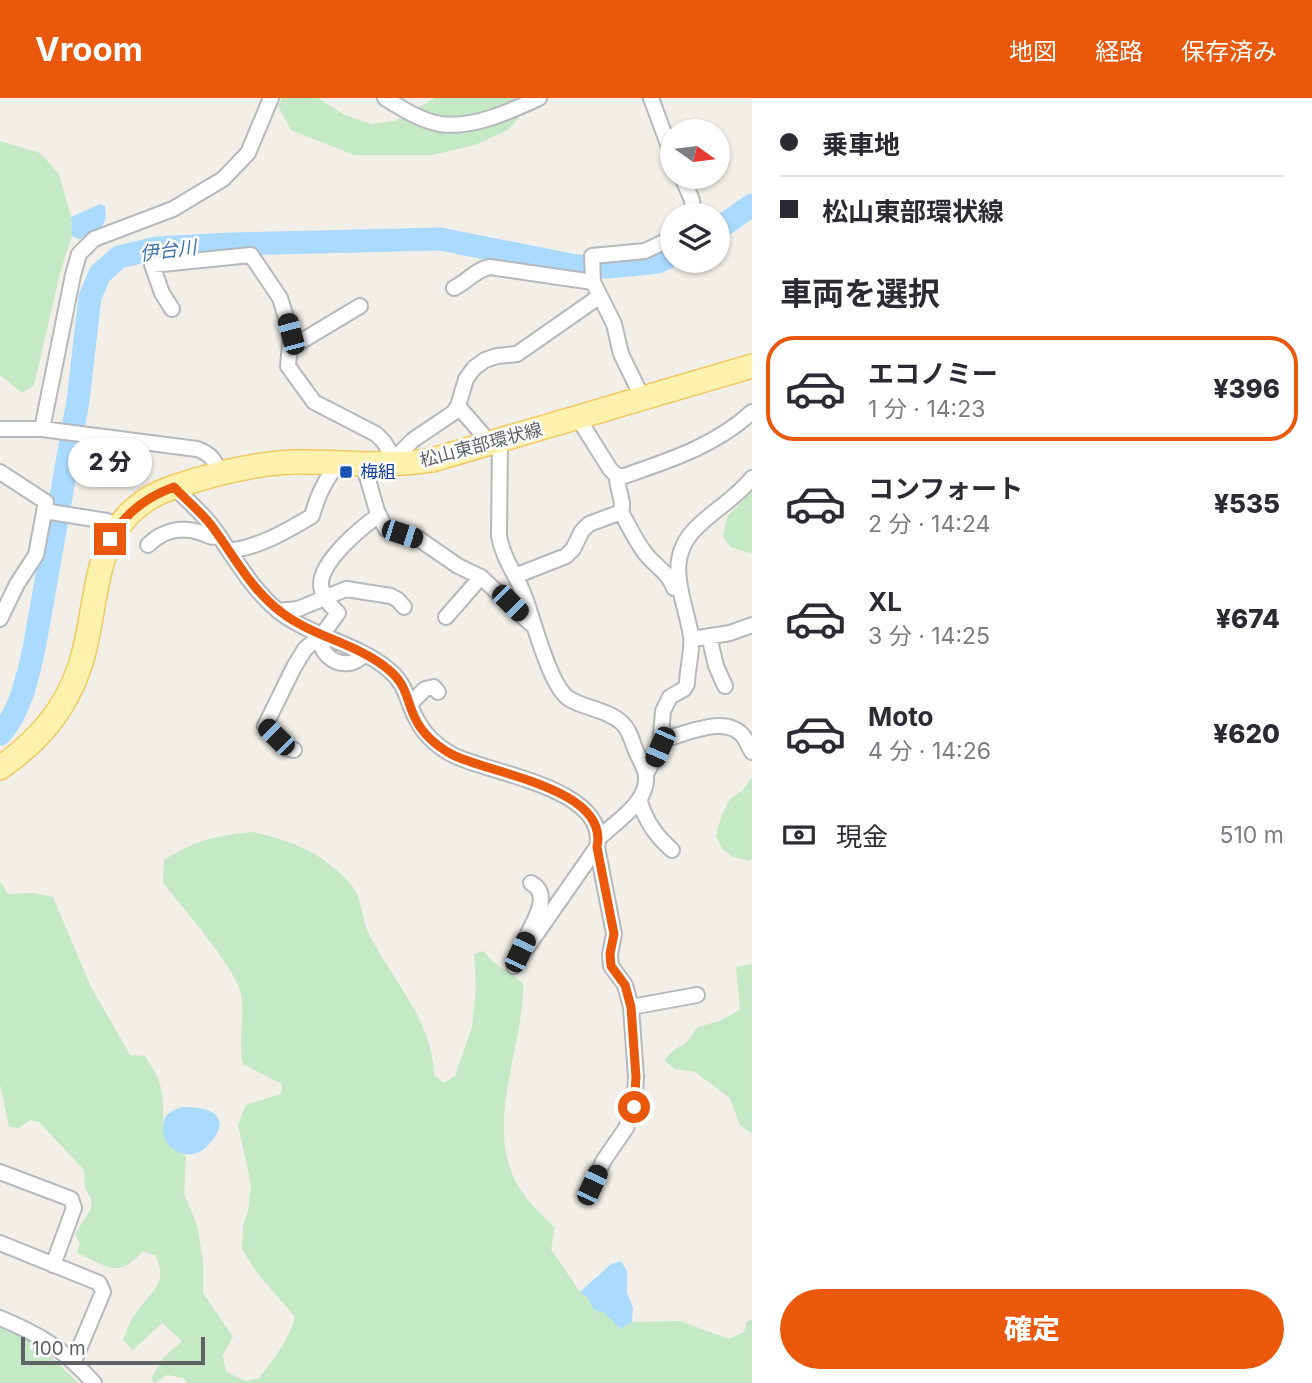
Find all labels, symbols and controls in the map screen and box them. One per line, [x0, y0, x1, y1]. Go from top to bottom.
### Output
text: Vroom [35, 29, 143, 69]
text: 地図 [1009, 37, 1057, 66]
text: 経路 [1095, 37, 1143, 66]
text: 保存済み [1181, 37, 1277, 66]
north arrow [660, 119, 730, 189]
map controls [660, 119, 730, 273]
text: 乗車地 [822, 129, 900, 160]
text: 松山東部環状線 [822, 196, 1004, 227]
button: layers [660, 203, 730, 273]
water label: 伊台川 [138, 235, 200, 265]
text: 車両を選択 [780, 274, 940, 313]
car [276, 311, 307, 357]
icon: car [784, 357, 847, 420]
text: エコノミー [868, 358, 998, 389]
text: ¥396 [1213, 373, 1280, 404]
text: 1 分 · 14:23 [868, 395, 985, 423]
street label: 松山東部環状線 [417, 418, 544, 471]
callout: 2 分 [68, 438, 152, 486]
text: 2 分 [89, 448, 131, 476]
place label: 梅組 [360, 461, 396, 482]
marker: 梅組 [338, 464, 354, 480]
icon: car [784, 472, 847, 535]
text: コンフォート [868, 473, 1023, 504]
text: ¥535 [1214, 488, 1280, 519]
text: 2 分 · 14:24 [868, 510, 990, 538]
car [379, 518, 426, 550]
route end [94, 523, 126, 555]
car [488, 581, 533, 625]
text: XL [868, 586, 902, 617]
icon: car [784, 587, 847, 650]
text: ¥674 [1216, 603, 1280, 634]
text: 3 分 · 14:25 [868, 622, 990, 650]
text: Moto [868, 701, 933, 732]
icon: car [784, 702, 847, 765]
car [254, 715, 299, 759]
text: ¥620 [1213, 718, 1280, 749]
car [642, 724, 679, 770]
text: 4 分 · 14:26 [868, 737, 991, 765]
icon: cash [780, 816, 818, 854]
text: 現金 [836, 821, 888, 852]
text: 510 m [1220, 821, 1284, 849]
car [502, 929, 539, 975]
route start [618, 1091, 650, 1123]
car [574, 1162, 611, 1208]
button: 確定 [780, 1289, 1284, 1369]
scale bar [21, 1334, 205, 1366]
text: 100 m [32, 1337, 86, 1360]

